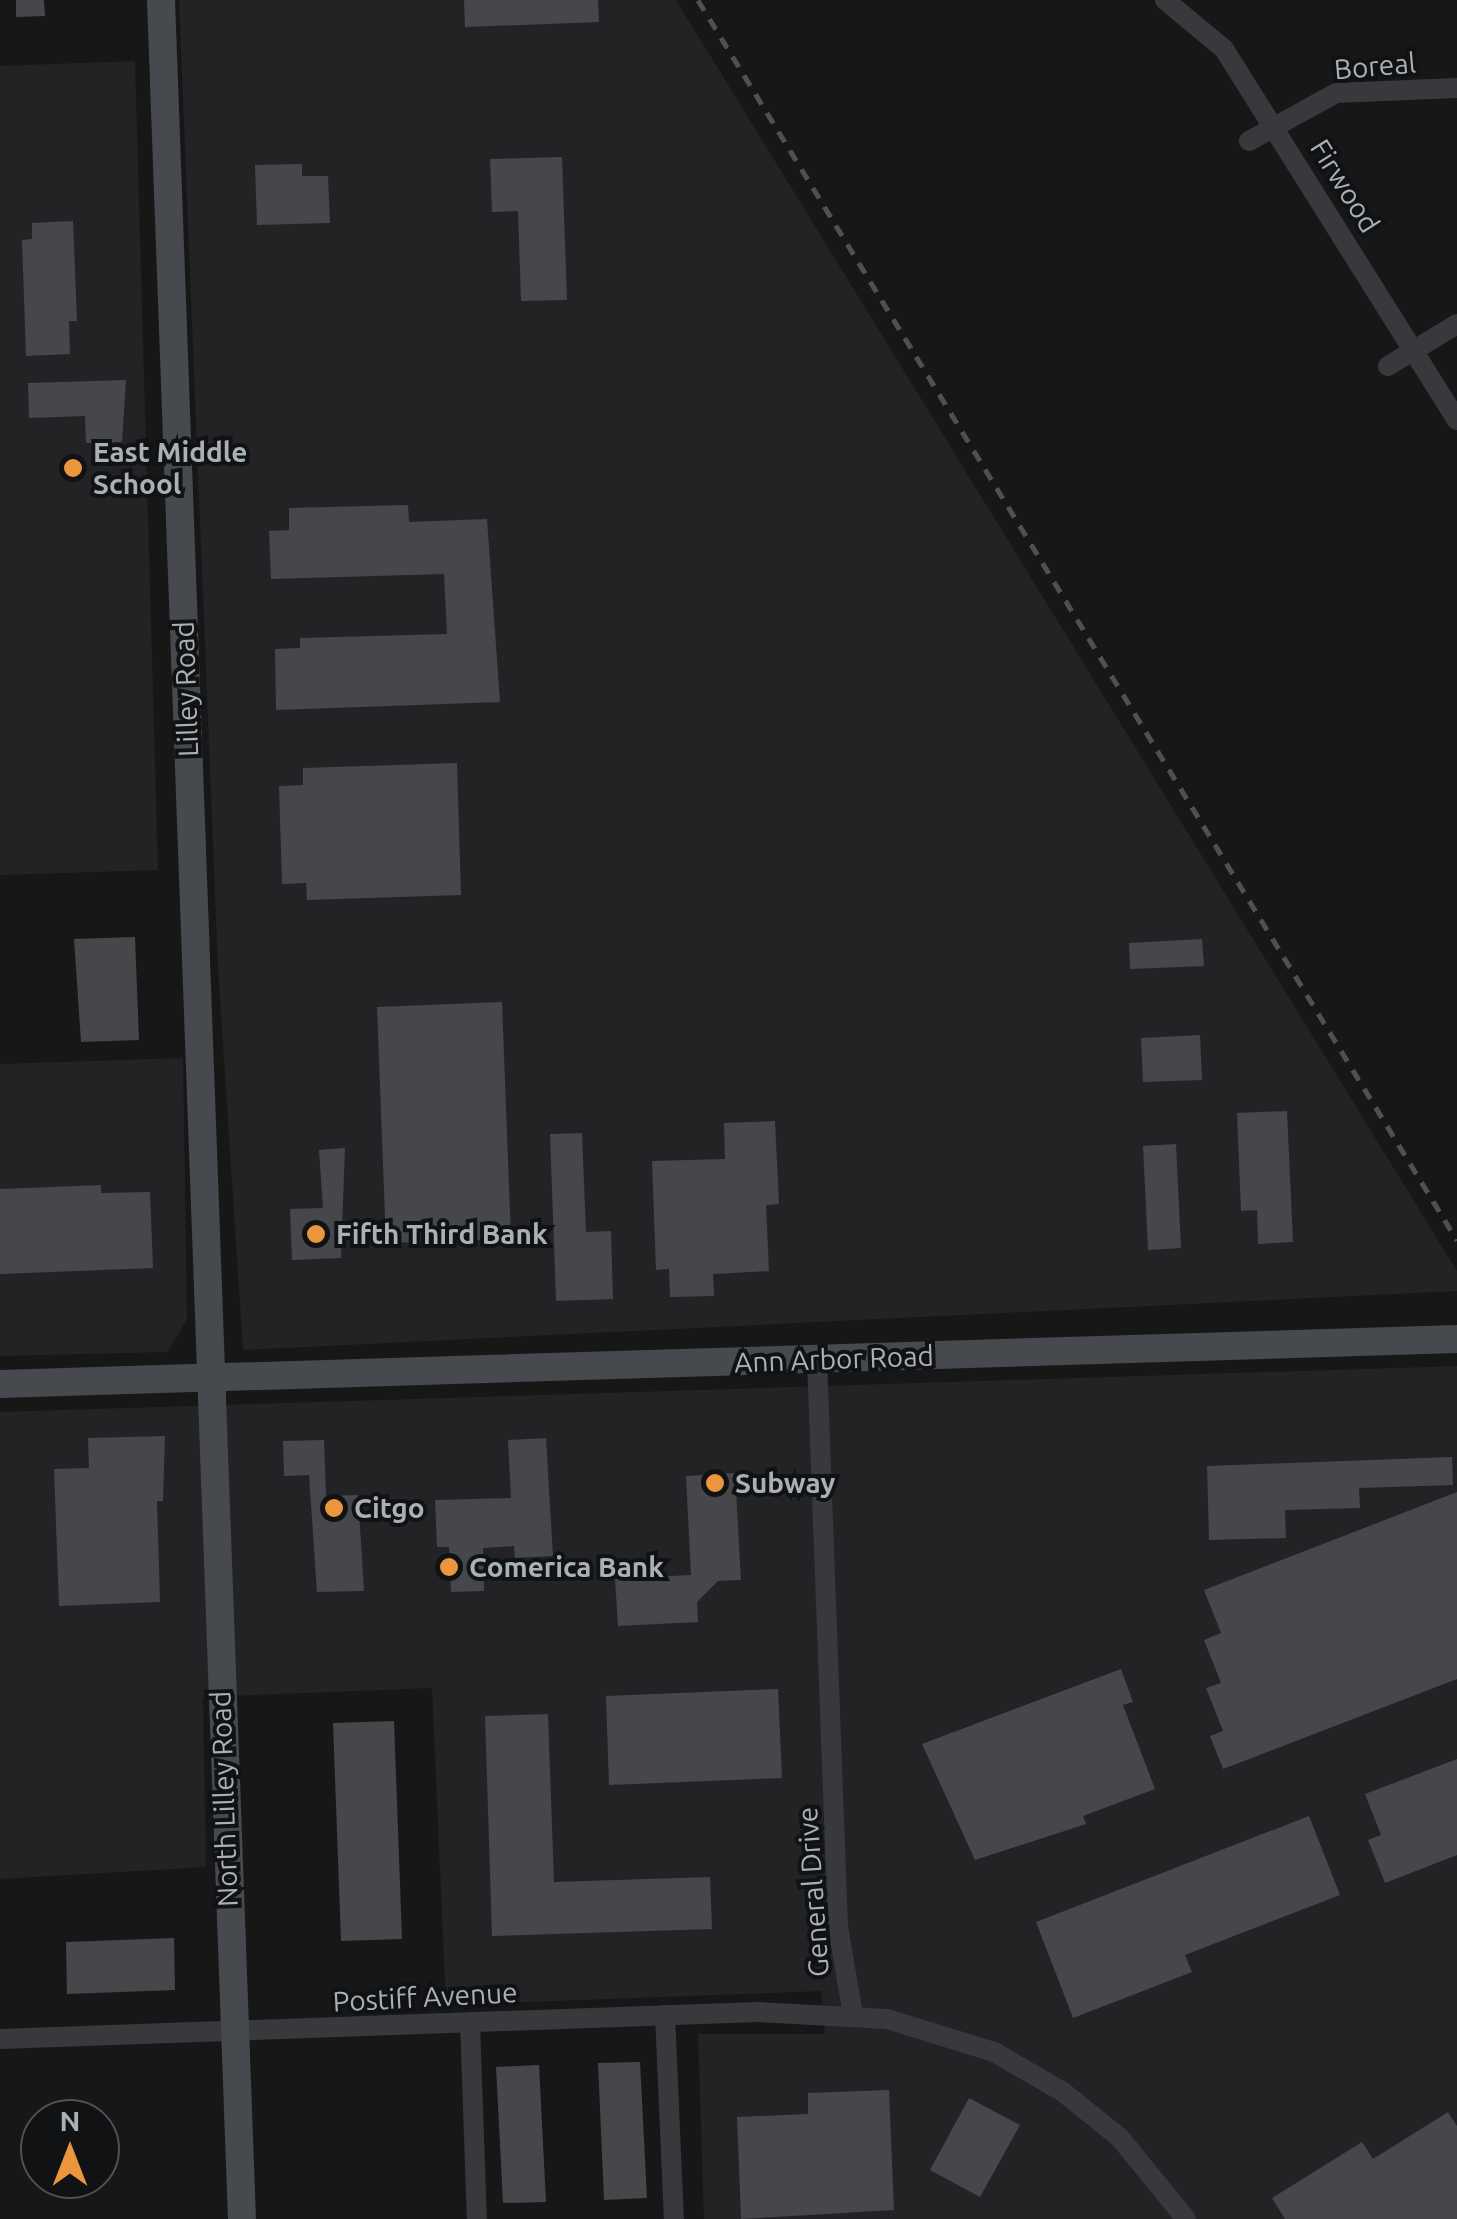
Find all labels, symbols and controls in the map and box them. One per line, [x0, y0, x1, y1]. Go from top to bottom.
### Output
street label: Boreal [1333, 46, 1417, 86]
street label: Firwood [1303, 133, 1387, 239]
place label: East Middle School [93, 435, 247, 501]
marker: East Middle School [62, 457, 84, 479]
street label: Lilley Road [167, 621, 205, 757]
place label: Fifth Third Bank [336, 1217, 548, 1251]
marker: Fifth Third Bank [305, 1223, 327, 1245]
street label: Ann Arbor Road [734, 1339, 934, 1379]
place label: Subway [735, 1466, 835, 1500]
marker: Subway [704, 1472, 726, 1494]
place label: Citgo [354, 1491, 425, 1525]
marker: Citgo [323, 1497, 345, 1519]
place label: Comerica Bank [469, 1550, 664, 1584]
marker: Comerica Bank [438, 1556, 460, 1578]
street label: North Lilley Road [203, 1690, 245, 1908]
street label: General Drive [790, 1806, 836, 1978]
street label: Postiff Avenue [332, 1975, 518, 2019]
north arrow [20, 2099, 120, 2199]
text: N [60, 2105, 80, 2136]

